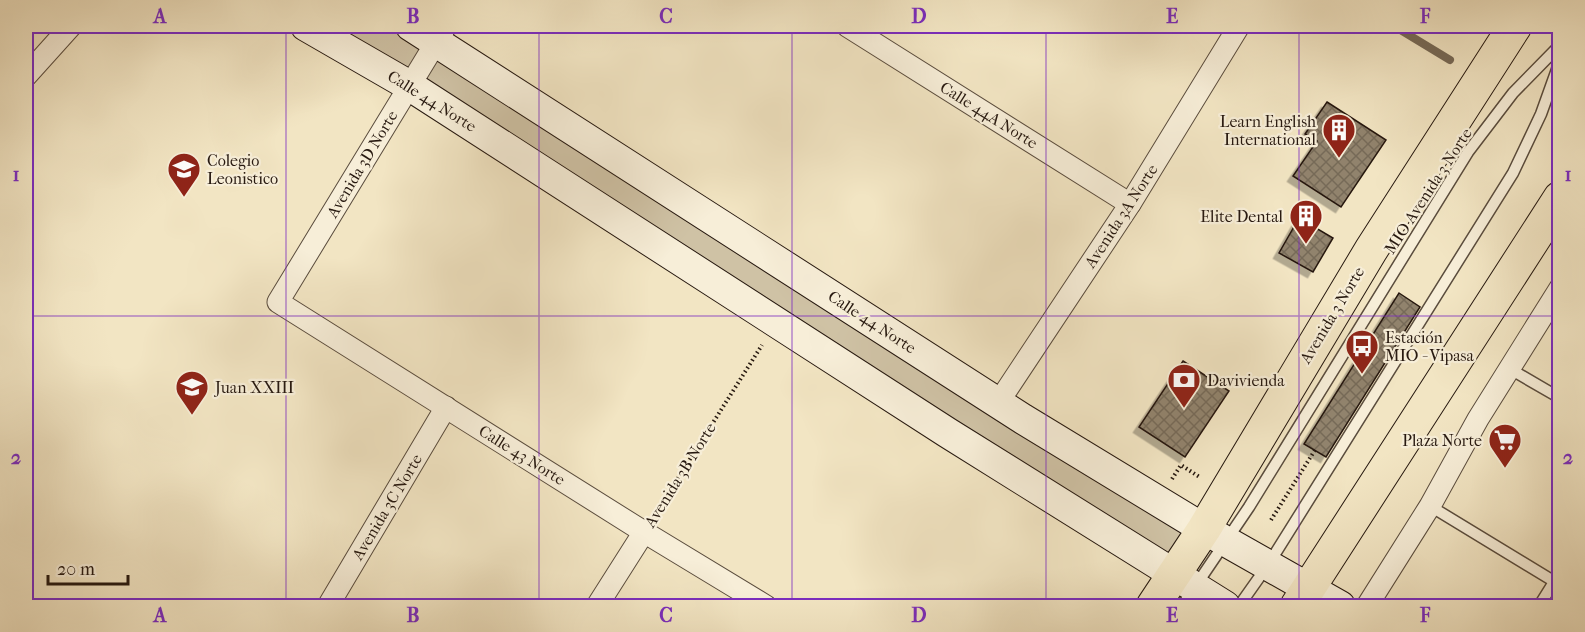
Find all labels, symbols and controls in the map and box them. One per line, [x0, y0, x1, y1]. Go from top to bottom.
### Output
text: A [152, 5, 168, 28]
text: B [406, 5, 420, 28]
text: C [659, 5, 673, 28]
text: D [911, 5, 927, 28]
text: E [1166, 5, 1178, 28]
text: F [1419, 5, 1431, 28]
street label: Calle 44 Norte [384, 66, 480, 136]
street label: Calle 44A Norte [937, 77, 1041, 153]
street label: Avenida 3D Norte [322, 107, 402, 222]
place label: Learn English International [1220, 112, 1317, 149]
building icon: Learn English International [1321, 112, 1357, 159]
street label: MIO Avenida 3 Norte [1380, 124, 1476, 257]
school or university icon: Colegio Leonistico [166, 151, 202, 198]
place label: Colegio Leonistico [207, 151, 278, 188]
street label: Avenida 3A Norte [1080, 161, 1162, 272]
text: 1 [12, 163, 20, 186]
text: 1 [1564, 163, 1572, 186]
building icon: Elite Dental [1288, 198, 1324, 245]
place label: Elite Dental [1200, 207, 1284, 226]
street label: Avenida 3 Norte [1295, 263, 1368, 368]
street label: Calle 44 Norte [824, 287, 920, 358]
bus stop icon: Estación MIO - Vipasa [1344, 328, 1380, 375]
place label: Estación MIO - Vipasa [1385, 328, 1474, 365]
bank icon: Davivienda [1166, 362, 1202, 409]
school or university icon: Juan XXIII [174, 369, 210, 416]
place label: Davivienda [1207, 371, 1285, 390]
place label: Juan XXIII [213, 378, 294, 397]
street label: Avenida 3B Norte [640, 419, 720, 532]
street label: Calle 43 Norte [475, 421, 569, 489]
supermarket icon: Plaza Norte [1487, 422, 1523, 469]
place label: Plaza Norte [1402, 431, 1482, 450]
text: 2 [11, 446, 21, 469]
text: 2 [1563, 446, 1573, 469]
street label: Avenida 3C Norte [347, 451, 426, 564]
scale bar [48, 548, 128, 586]
text: 20 m [57, 559, 95, 580]
text: A [152, 604, 168, 627]
text: B [406, 604, 420, 627]
text: C [659, 604, 673, 627]
text: D [911, 604, 927, 627]
text: E [1166, 604, 1178, 627]
text: F [1419, 604, 1431, 627]

